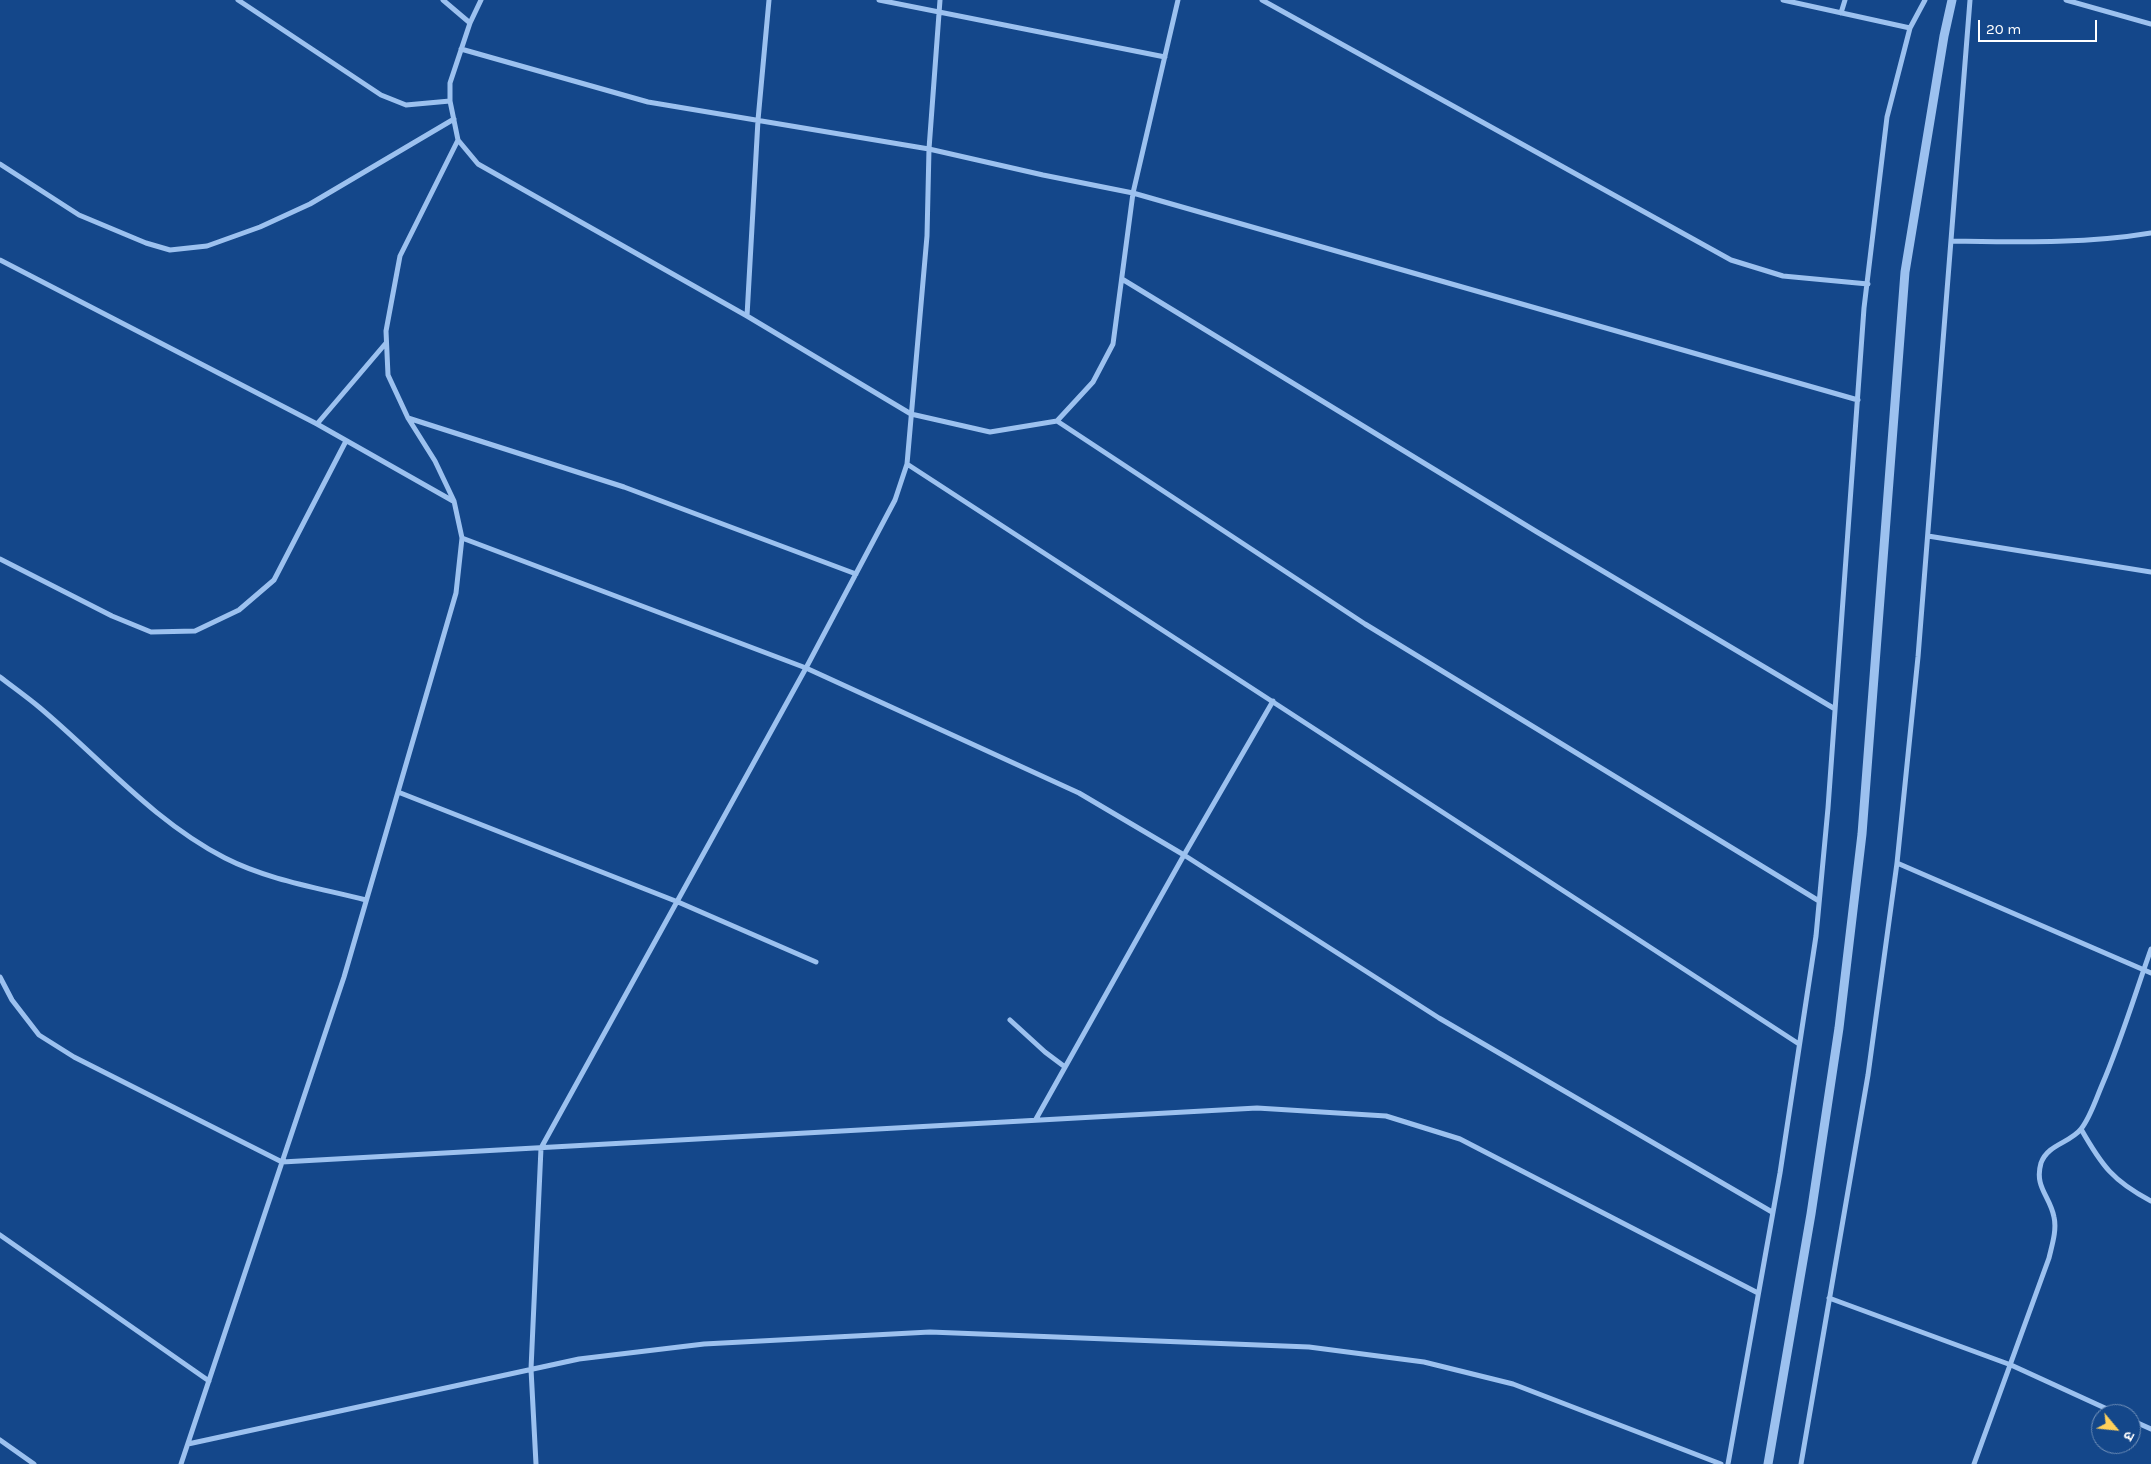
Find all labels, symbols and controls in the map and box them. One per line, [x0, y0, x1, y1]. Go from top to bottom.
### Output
scale bar [1981, 10, 2100, 42]
text: 20 m [1986, 20, 2021, 38]
north arrow [2091, 1404, 2141, 1454]
text: उ [2119, 1428, 2138, 1443]

